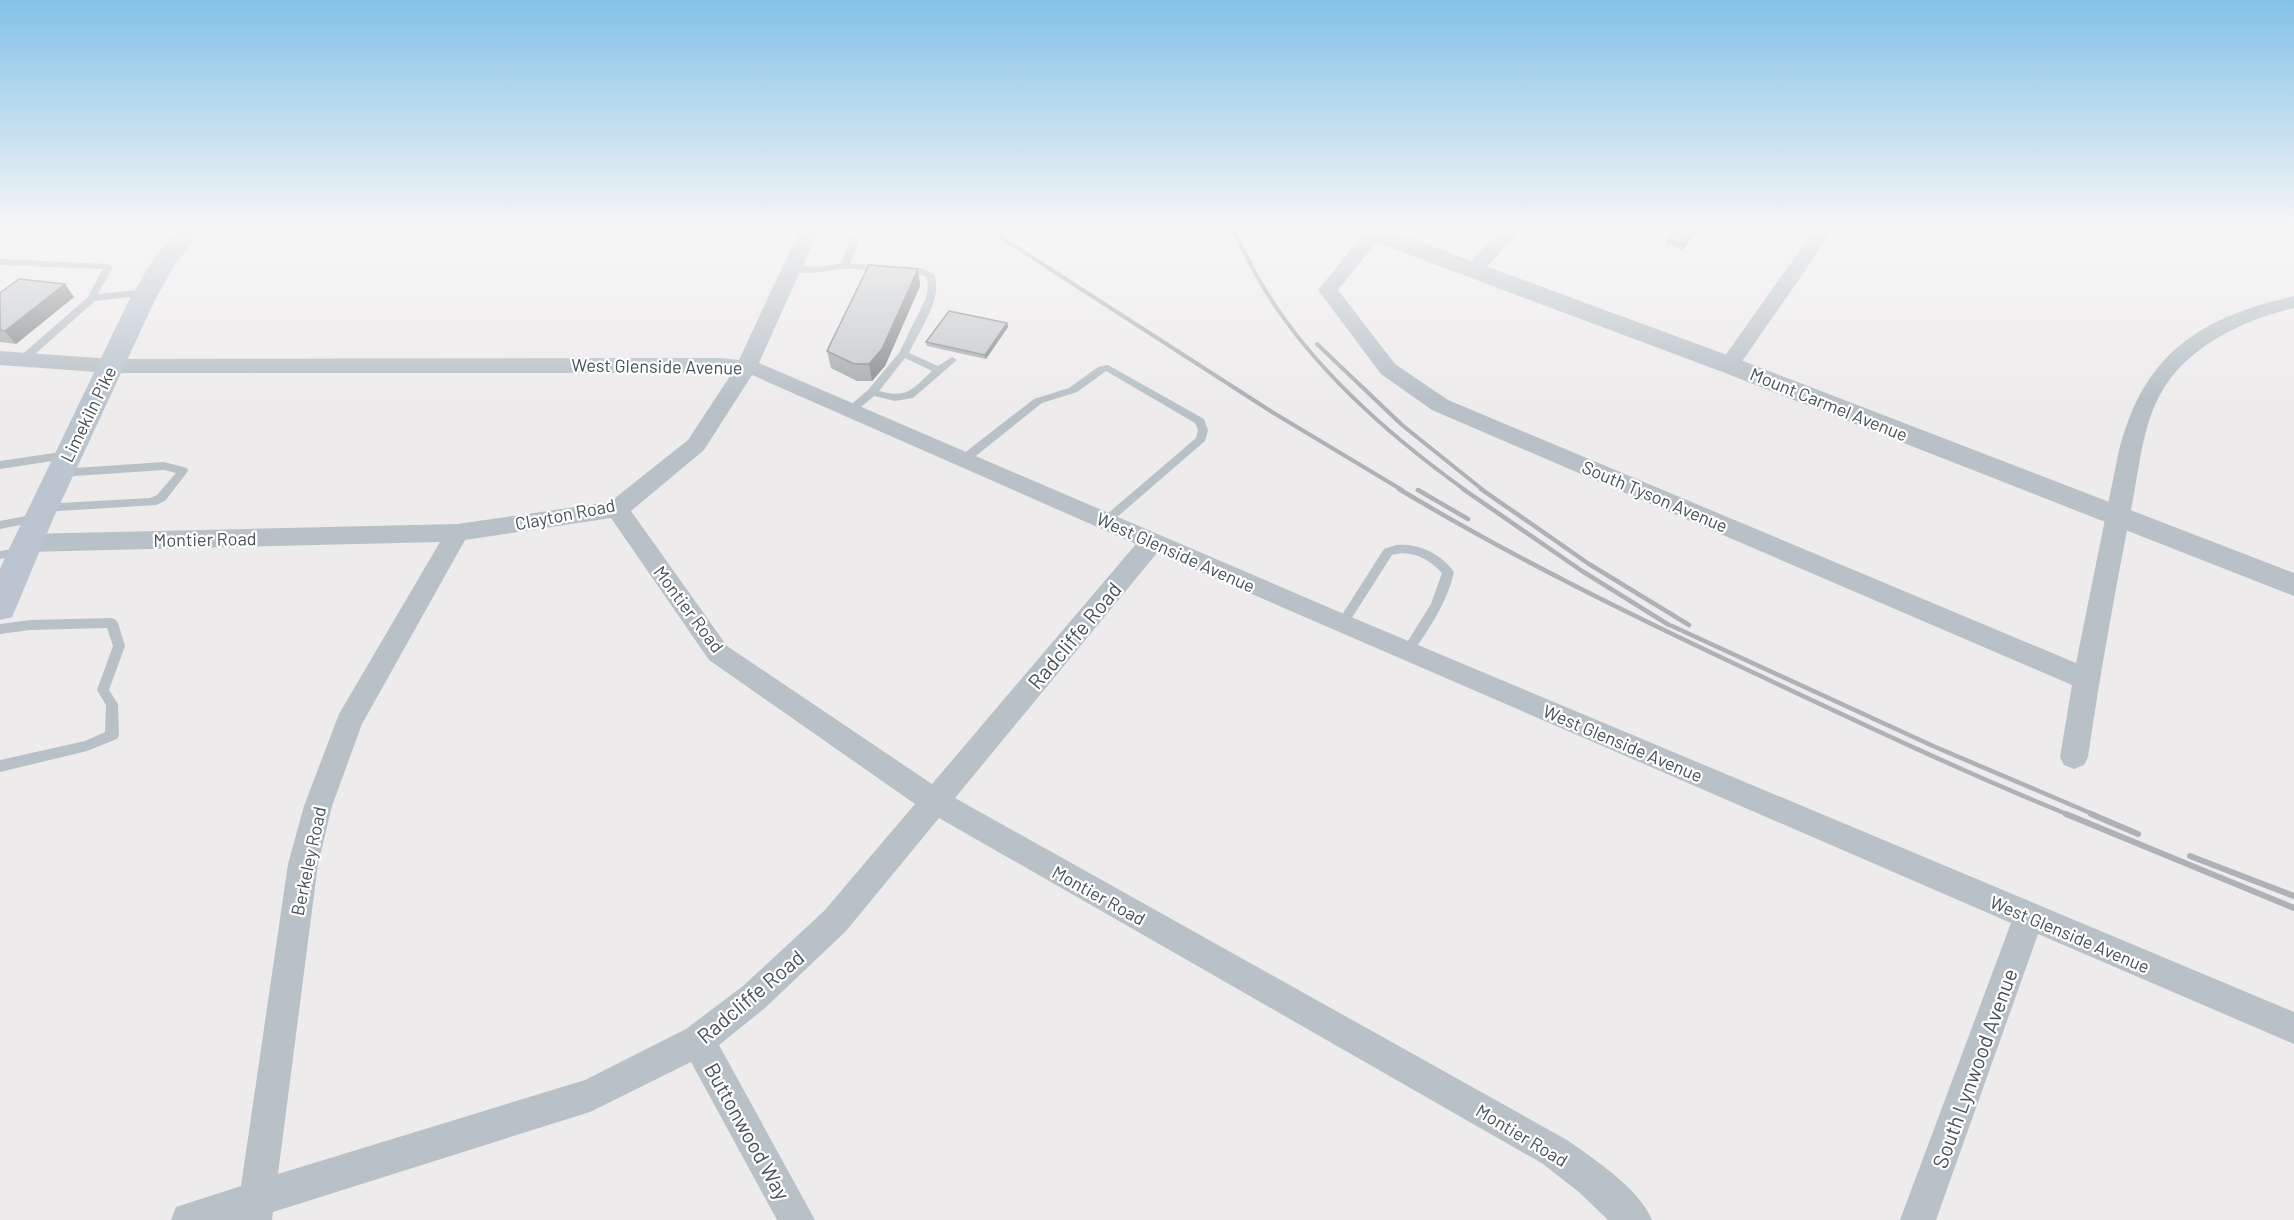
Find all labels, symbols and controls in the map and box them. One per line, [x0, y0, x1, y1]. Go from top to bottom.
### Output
street label: West Glenside Avenue [571, 354, 743, 378]
street label: Mount Carmel Avenue [1747, 362, 1911, 446]
street label: Limekiln Pike [55, 363, 121, 465]
street label: South Tyson Avenue [1579, 455, 1731, 537]
street label: Clayton Road [513, 494, 617, 534]
street label: West Glenside Avenue [1093, 507, 1259, 597]
street label: Montier Road [153, 527, 257, 551]
street label: Montier Road [649, 561, 729, 657]
street label: Radcliffe Road [1022, 576, 1126, 694]
street label: West Glenside Avenue [1540, 699, 1706, 787]
street label: Berkeley Road [286, 804, 330, 918]
street label: Montier Road [1049, 860, 1149, 930]
street label: West Glenside Avenue [1987, 890, 2153, 978]
street label: Radcliffe Road [691, 944, 809, 1048]
street label: South Lynwood Avenue [1926, 965, 2022, 1171]
street label: Buttonwood Way [700, 1058, 796, 1204]
street label: Montier Road [1472, 1099, 1572, 1171]

